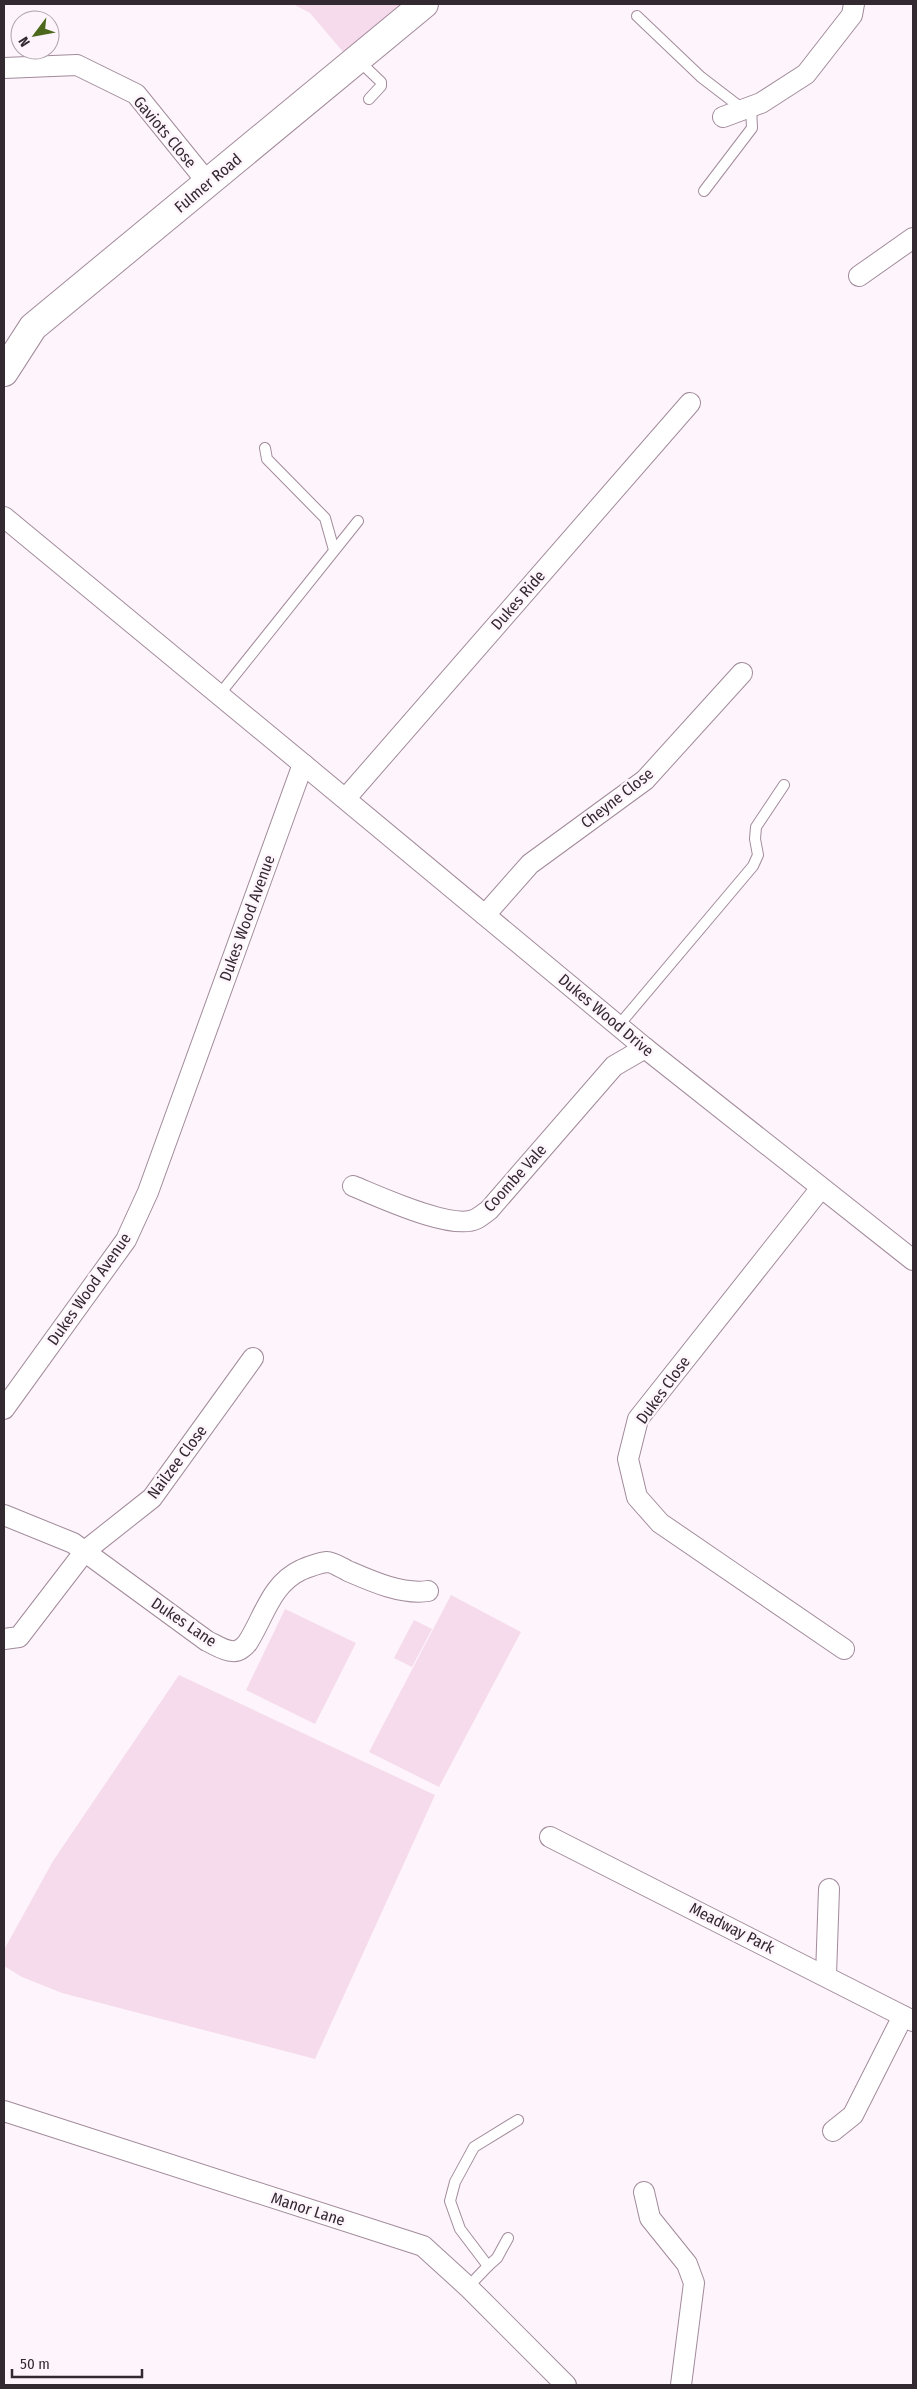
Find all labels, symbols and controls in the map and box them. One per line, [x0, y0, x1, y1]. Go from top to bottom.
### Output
north arrow [10, 10, 60, 60]
text: N [15, 34, 34, 50]
street label: Gaviots Close [130, 92, 200, 172]
street label: Fulmer Road [171, 149, 245, 217]
street label: Dukes Ride [487, 566, 549, 634]
street label: Cheyne Close [577, 764, 657, 832]
street label: Dukes Wood Avenue [215, 852, 279, 984]
street label: Dukes Wood Drive [555, 970, 658, 1060]
street label: Coombe Vale [480, 1140, 550, 1216]
street label: Dukes Wood Avenue [43, 1229, 135, 1349]
street label: Dukes Close [632, 1352, 694, 1427]
street label: Nailzee Close [143, 1421, 211, 1502]
street label: Dukes Lane [148, 1593, 220, 1651]
street label: Meadway Park [686, 1898, 778, 1958]
street label: Manor Lane [269, 2188, 347, 2230]
scale bar [12, 2346, 142, 2378]
text: 50 m [20, 2355, 50, 2373]

